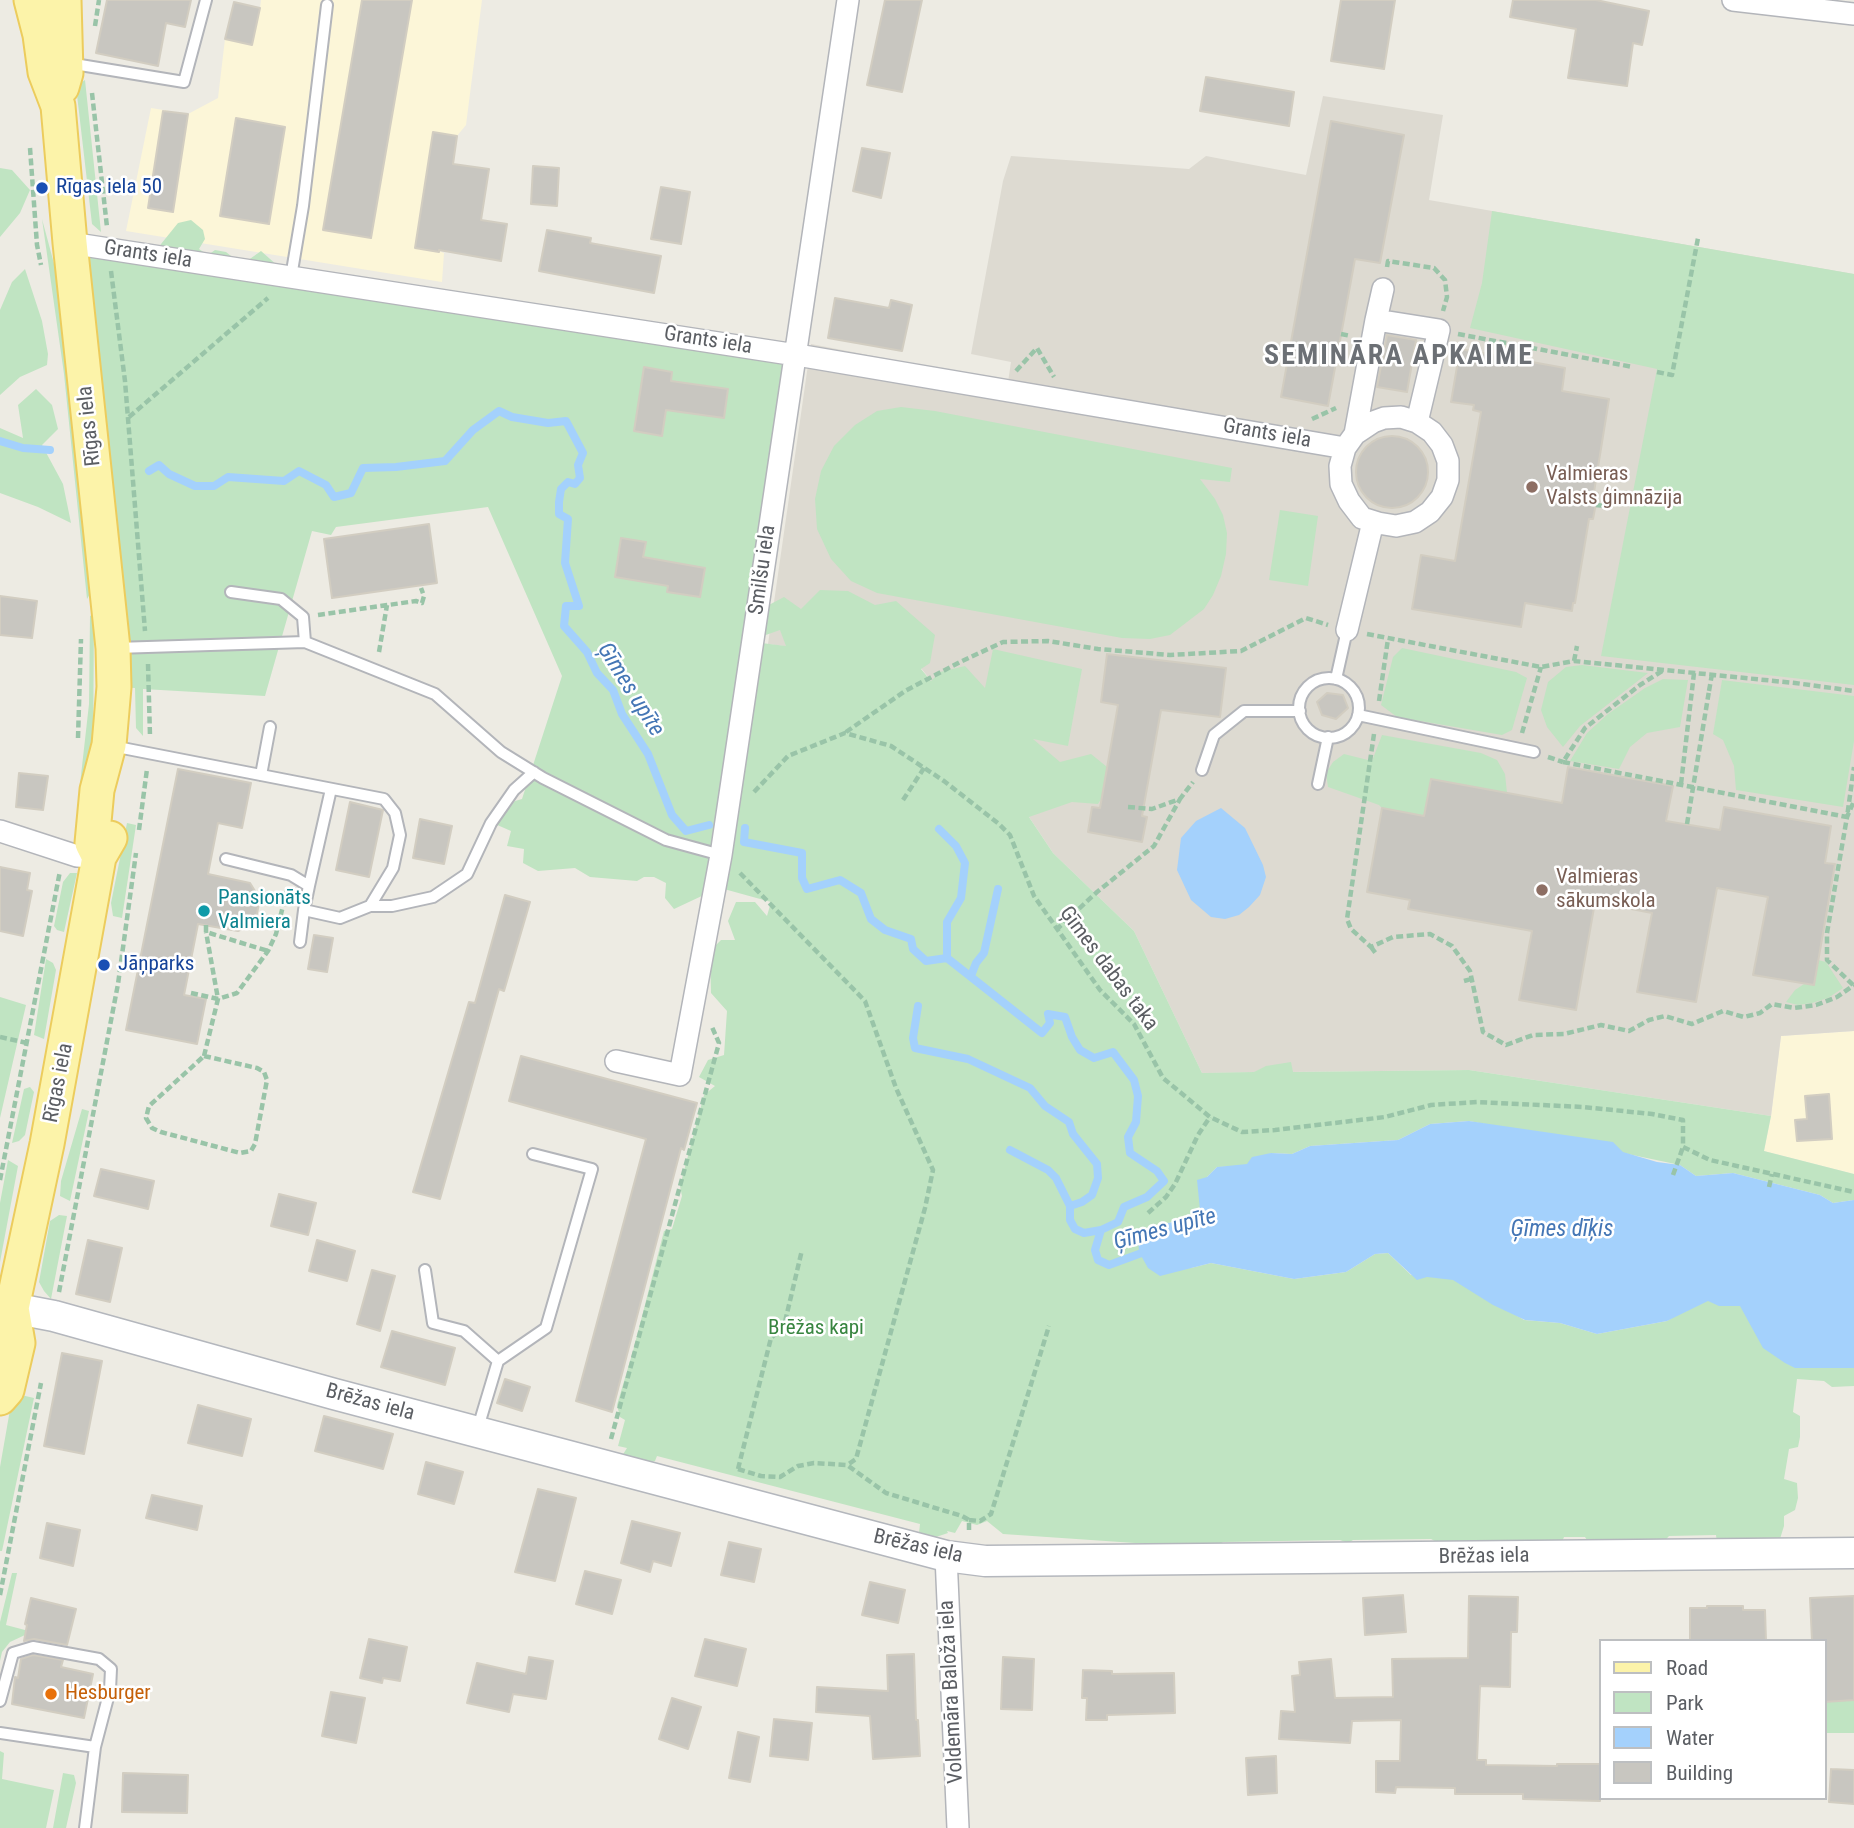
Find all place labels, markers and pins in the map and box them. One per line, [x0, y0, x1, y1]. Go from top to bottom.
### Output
place label: Rīgas iela 50 [56, 175, 162, 201]
marker: Rīgas iela 50 [34, 180, 50, 196]
place label: Valmieras Valsts ģimnāzija [1546, 462, 1682, 512]
marker: Valmieras Valsts ģimnāzija [1524, 479, 1540, 495]
place label: Valmieras sākumskola [1556, 865, 1656, 915]
marker: Valmieras sākumskola [1534, 882, 1550, 898]
place label: Pansionāts Valmiera [218, 886, 311, 936]
marker: Pansionāts Valmiera [196, 903, 212, 919]
place label: Jāņparks [118, 952, 194, 978]
marker: Jāņparks [96, 957, 112, 973]
place label: Hesburger [65, 1681, 151, 1707]
marker: Hesburger [43, 1686, 59, 1702]

